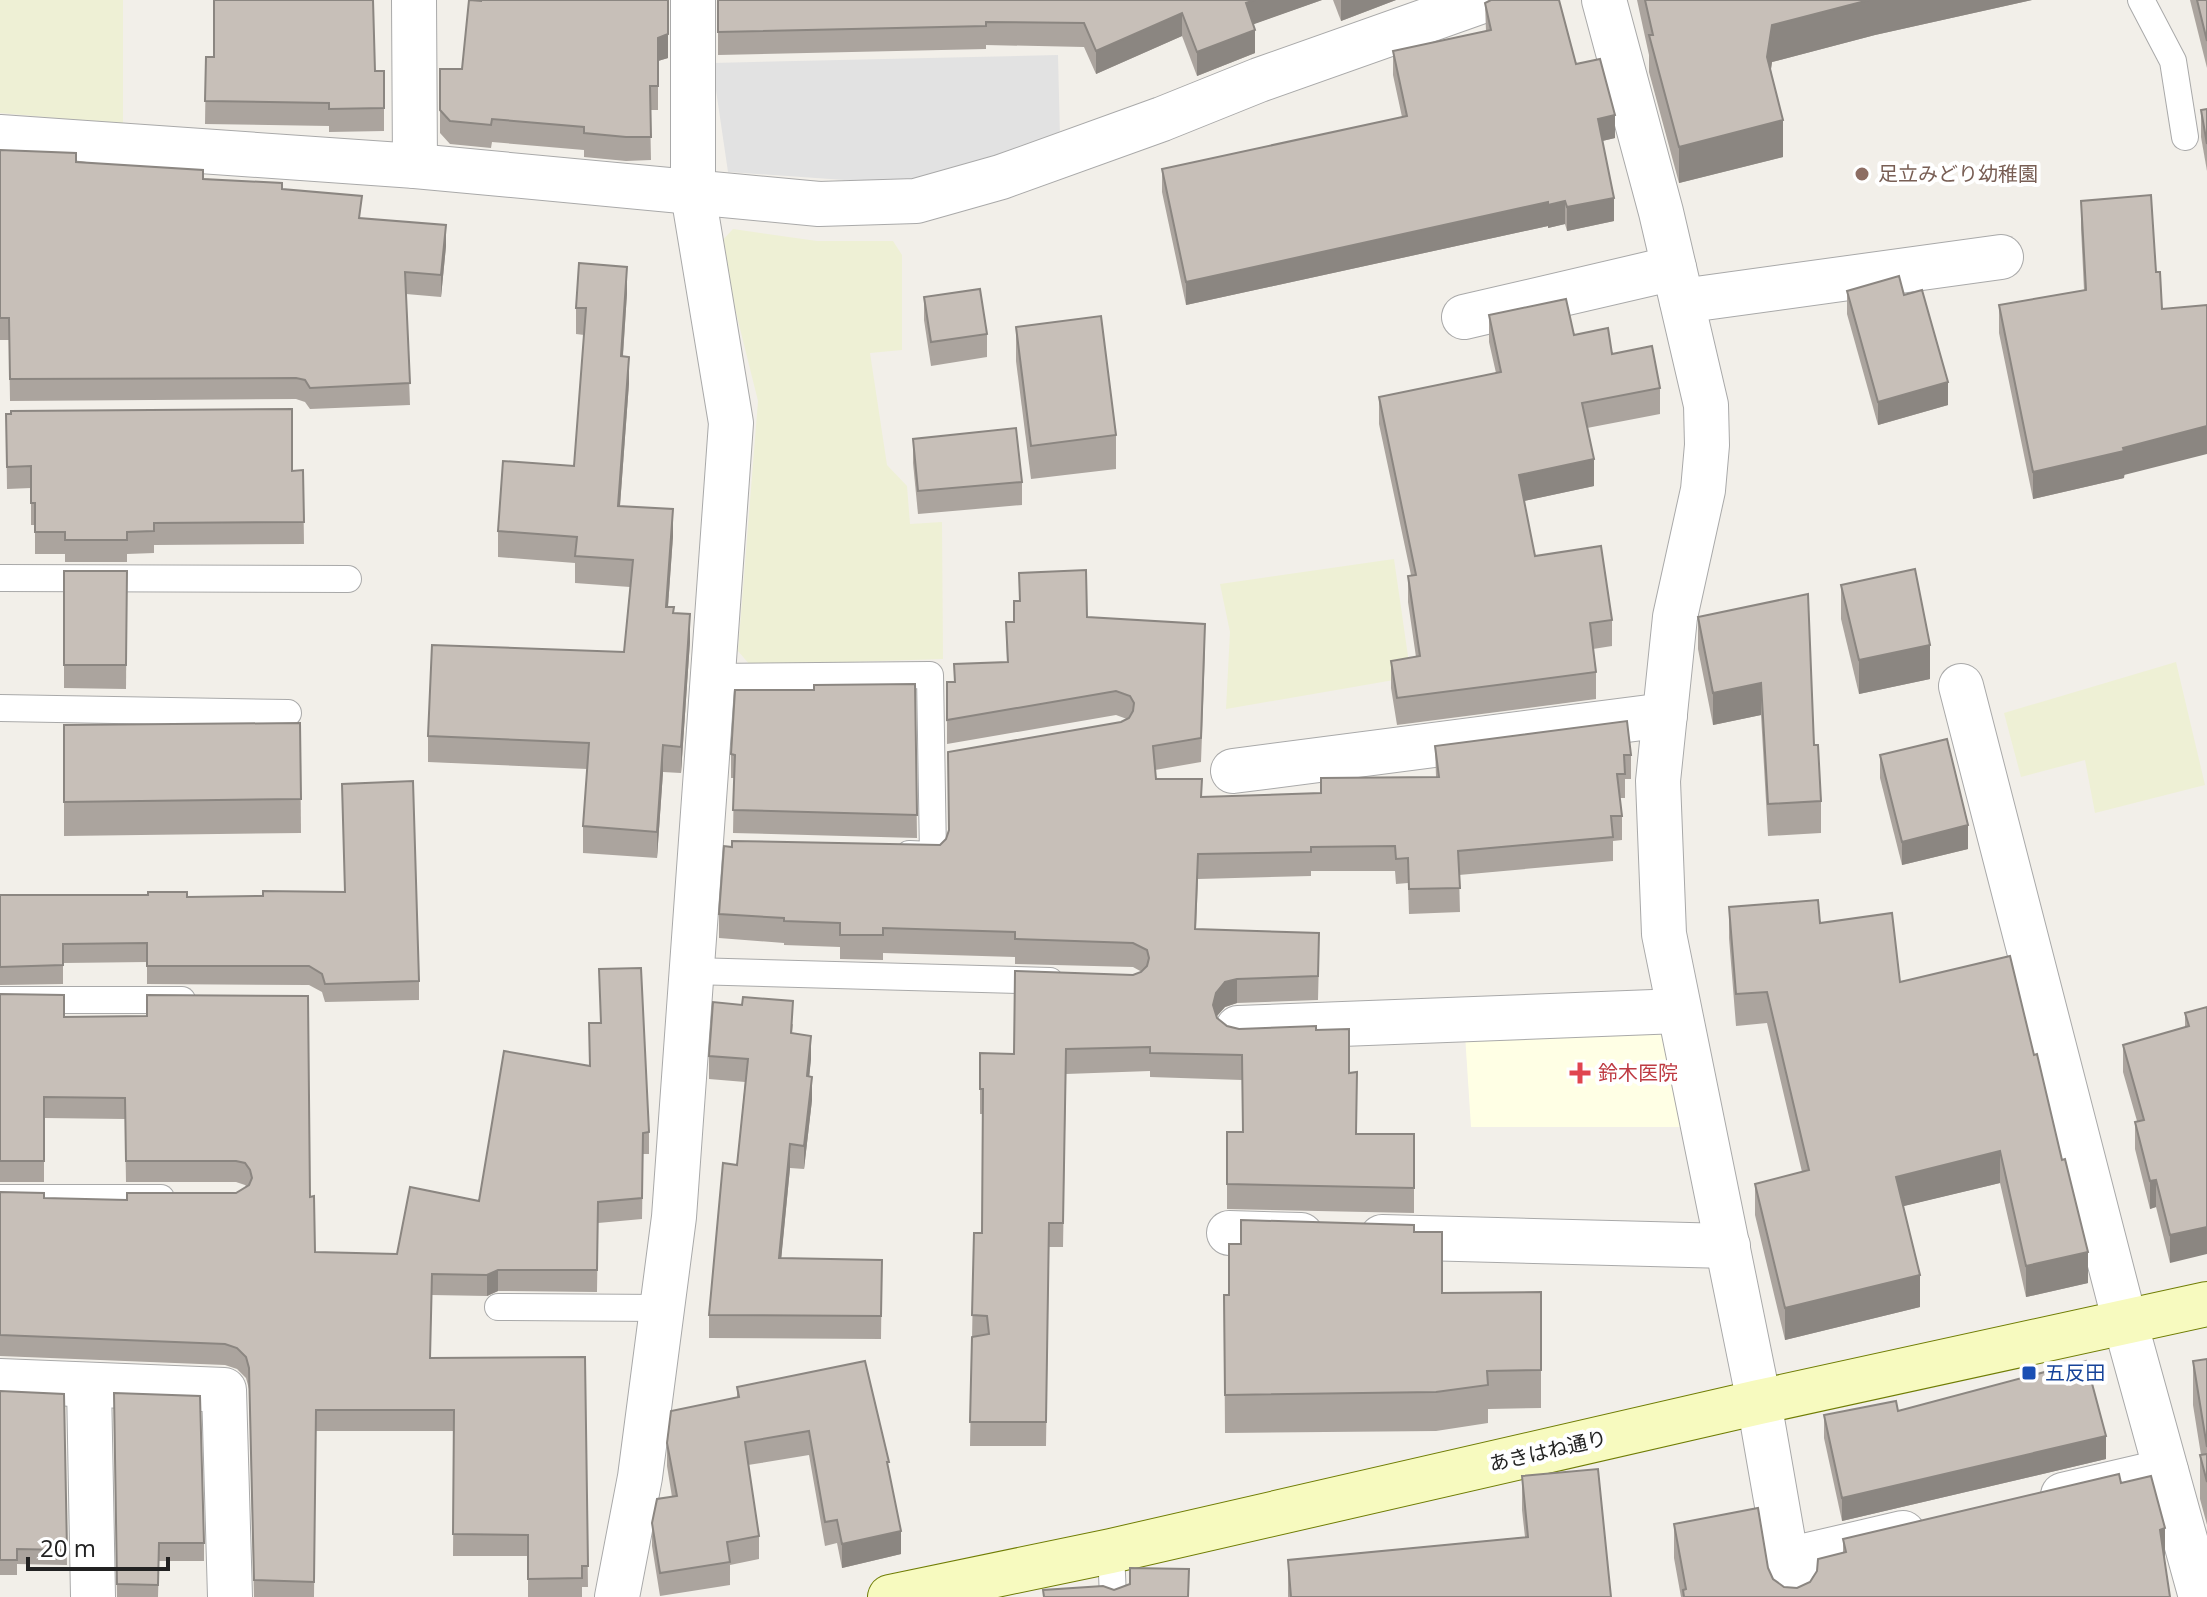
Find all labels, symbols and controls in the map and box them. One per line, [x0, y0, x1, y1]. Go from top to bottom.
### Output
place label: 足立みどり幼稚園 [1878, 160, 2038, 187]
marker: 足立みどり幼稚園 [1853, 165, 1871, 183]
place label: 鈴木医院 [1598, 1059, 1678, 1086]
marker: 鈴木医院 [1569, 1062, 1591, 1084]
place label: 五反田 [2045, 1359, 2105, 1386]
marker: 五反田 [2020, 1364, 2038, 1382]
street label: あきはね通り [1486, 1424, 1609, 1477]
scale bar [28, 1521, 168, 1571]
text: 20 m [40, 1531, 96, 1564]

